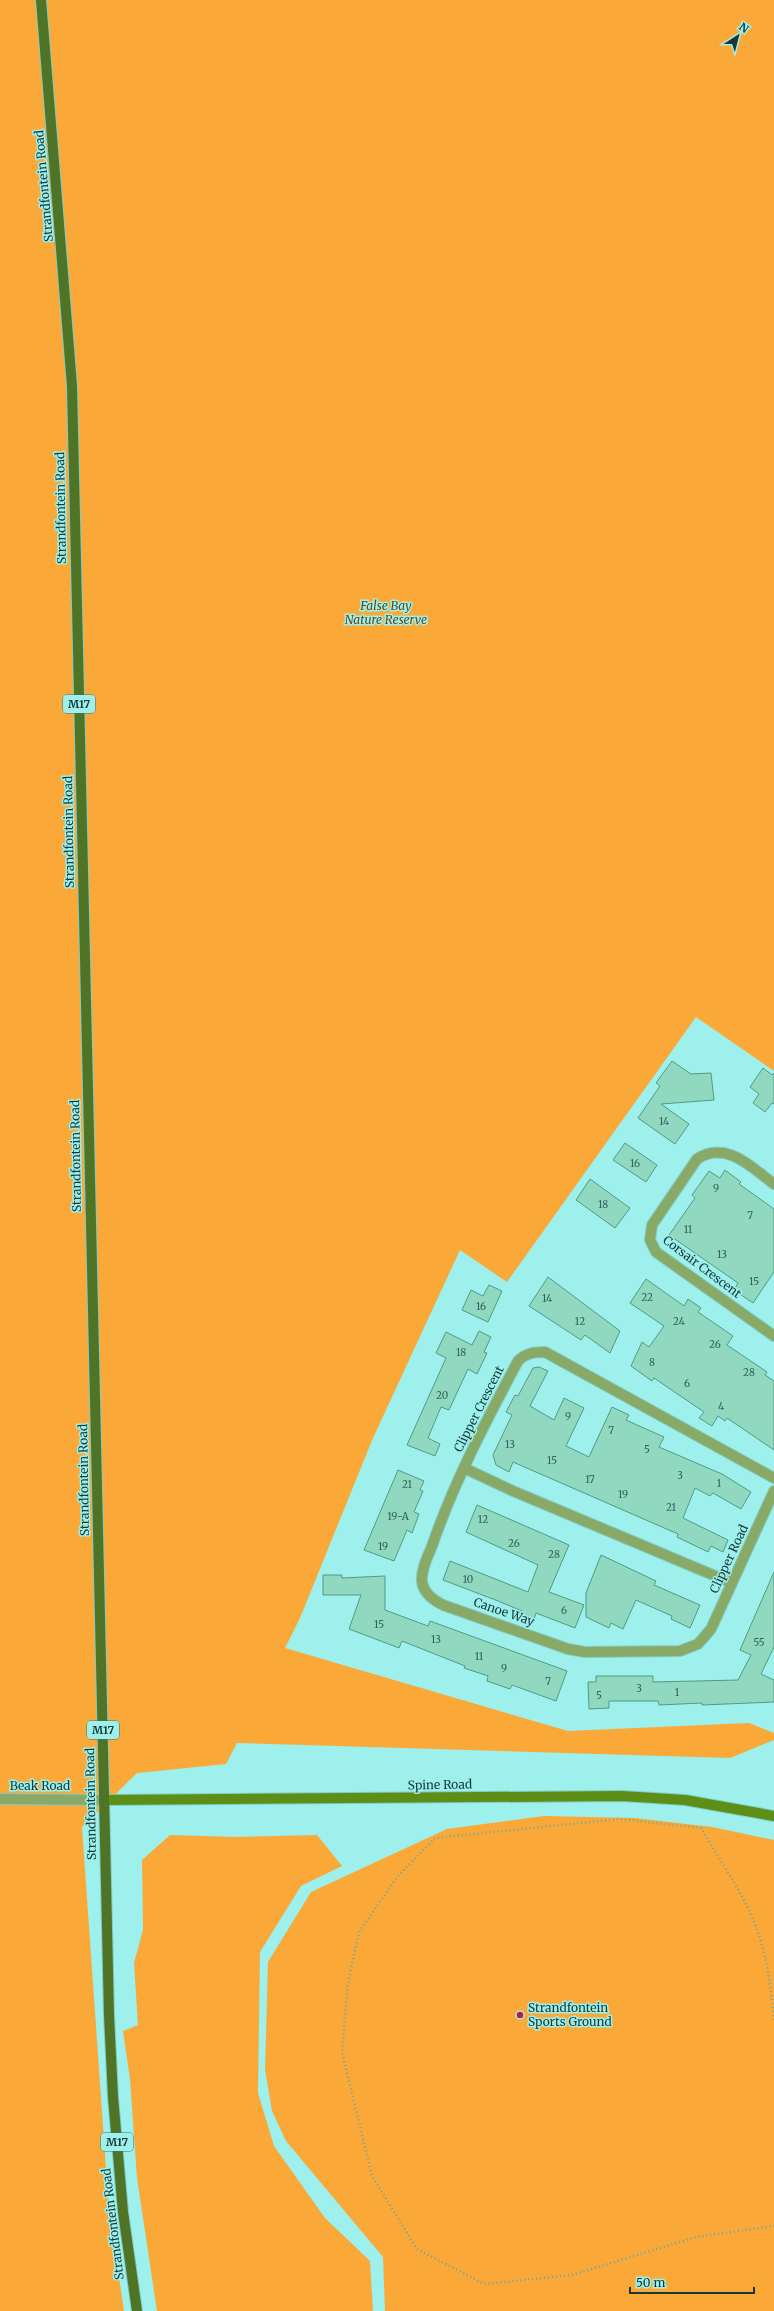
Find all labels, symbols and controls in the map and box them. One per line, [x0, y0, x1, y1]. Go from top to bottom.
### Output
north arrow [718, 16, 758, 56]
text: N [736, 20, 752, 36]
street label: Strandfontein Road [31, 129, 56, 243]
street label: Strandfontein Road [52, 452, 69, 564]
park label: False Bay Nature Reserve [345, 598, 427, 627]
road number: M17 [63, 695, 95, 713]
street label: Strandfontein Road [60, 776, 77, 888]
street label: Strandfontein Road [67, 1100, 84, 1212]
house number: 14 [659, 1115, 669, 1128]
house number: 16 [630, 1157, 640, 1170]
house number: 9 [713, 1182, 719, 1195]
house number: 18 [598, 1198, 608, 1211]
house number: 7 [747, 1209, 753, 1222]
house number: 11 [684, 1223, 693, 1236]
street label: Corsair Crescent [660, 1232, 745, 1301]
house number: 13 [717, 1248, 727, 1261]
house number: 15 [749, 1275, 759, 1288]
house number: 22 [641, 1291, 653, 1304]
house number: 14 [542, 1292, 552, 1305]
house number: 16 [476, 1300, 486, 1313]
house number: 12 [575, 1315, 585, 1328]
house number: 24 [673, 1315, 685, 1328]
house number: 26 [709, 1338, 721, 1351]
house number: 18 [456, 1346, 466, 1359]
house number: 8 [649, 1356, 655, 1369]
street label: Clipper Crescent [450, 1363, 507, 1454]
house number: 28 [743, 1366, 755, 1379]
house number: 6 [684, 1377, 690, 1390]
house number: 20 [436, 1389, 448, 1402]
house number: 4 [718, 1400, 724, 1413]
house number: 9 [565, 1410, 571, 1423]
street label: Strandfontein Road [75, 1424, 92, 1536]
house number: 7 [608, 1424, 614, 1437]
house number: 13 [505, 1438, 515, 1451]
house number: 5 [644, 1443, 650, 1456]
house number: 15 [547, 1454, 557, 1467]
house number: 3 [677, 1469, 683, 1482]
house number: 17 [585, 1473, 595, 1486]
house number: 1 [717, 1477, 722, 1490]
house number: 21 [402, 1478, 413, 1491]
house number: 19 [618, 1488, 628, 1501]
house number: 21 [666, 1501, 677, 1514]
house number: 19-A [387, 1510, 410, 1523]
house number: 12 [478, 1513, 488, 1526]
street label: Clipper Road [706, 1522, 751, 1595]
house number: 26 [508, 1537, 520, 1550]
house number: 19 [378, 1540, 388, 1553]
house number: 28 [548, 1548, 560, 1561]
house number: 10 [463, 1573, 473, 1586]
street label: Canoe Way [472, 1594, 537, 1629]
house number: 6 [561, 1604, 567, 1617]
house number: 15 [374, 1618, 384, 1631]
house number: 13 [431, 1633, 441, 1646]
house number: 55 [753, 1636, 765, 1649]
house number: 11 [475, 1650, 484, 1663]
house number: 9 [501, 1662, 507, 1675]
house number: 7 [545, 1675, 551, 1688]
house number: 3 [636, 1682, 642, 1695]
house number: 1 [675, 1686, 680, 1699]
house number: 5 [596, 1689, 602, 1702]
road number: M17 [87, 1721, 119, 1739]
street label: Strandfontein Road [82, 1748, 99, 1860]
street label: Spine Road [408, 1776, 472, 1793]
street label: Beak Road [10, 1778, 70, 1793]
place label: Strandfontein Sports Ground [528, 2000, 612, 2029]
marker: Strandfontein Sports Ground [515, 2010, 525, 2020]
road number: M17 [101, 2133, 133, 2151]
street label: Strandfontein Road [98, 2167, 127, 2281]
scale bar [630, 2269, 754, 2295]
text: 50 m [636, 2275, 665, 2290]

